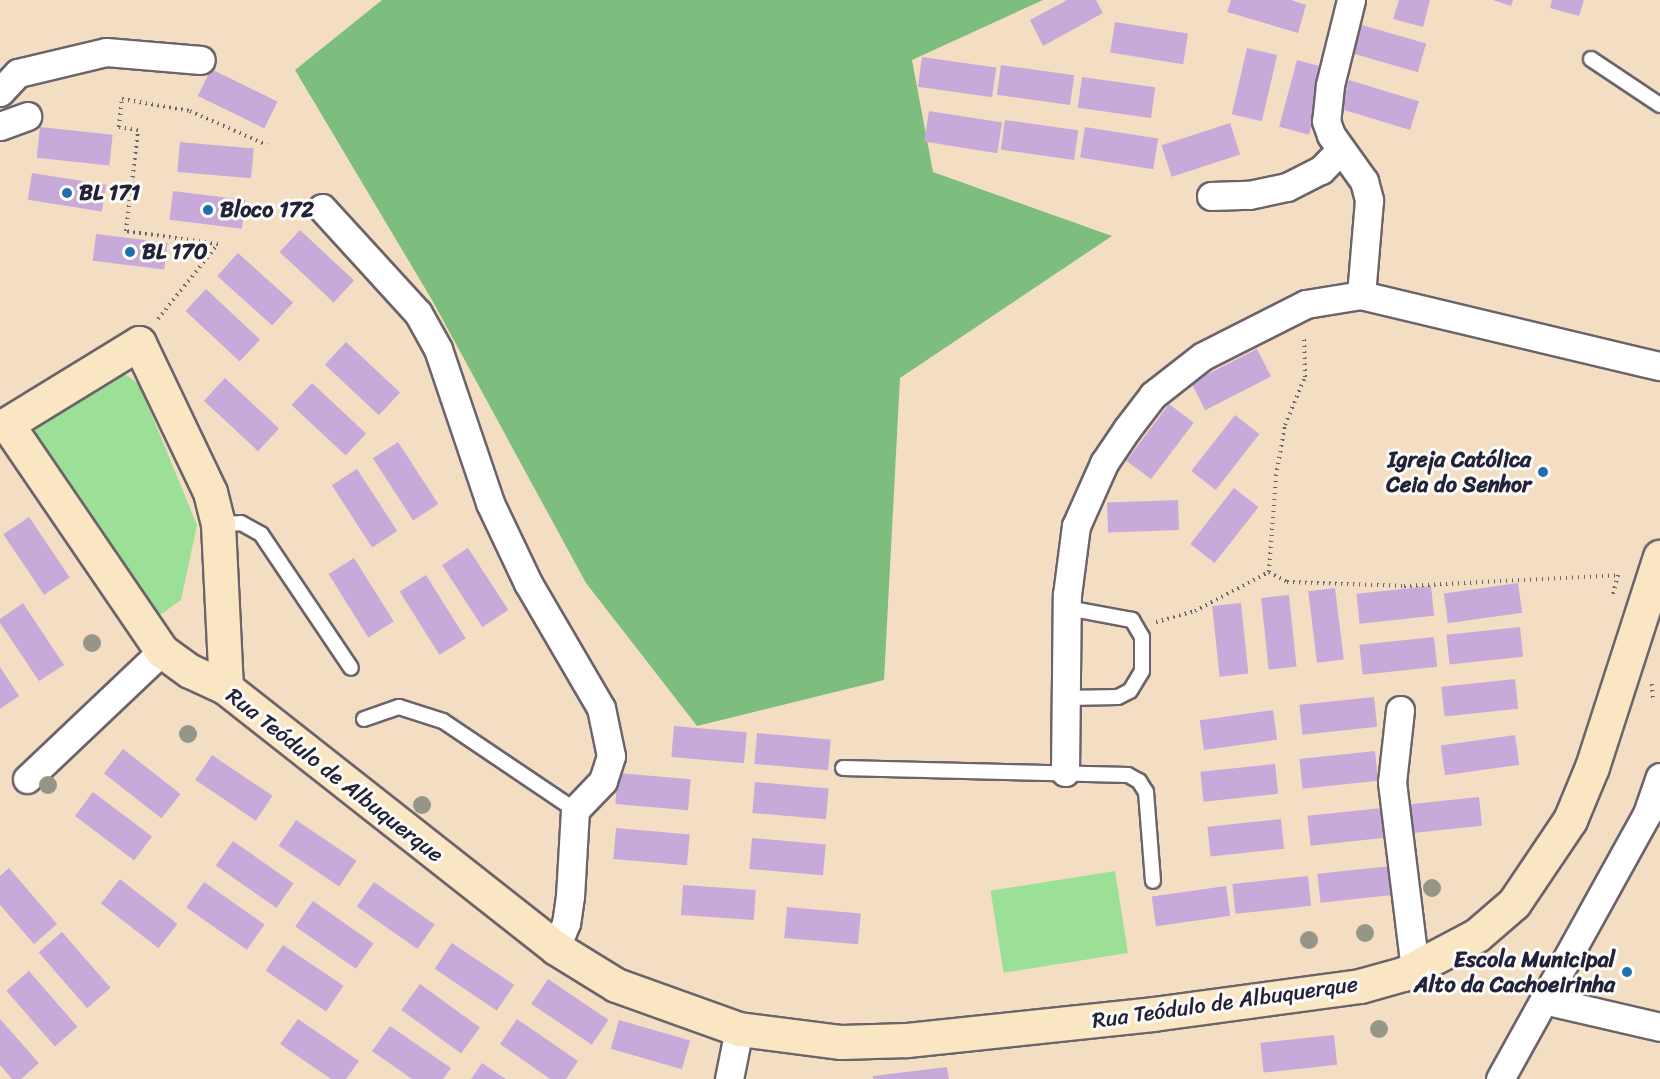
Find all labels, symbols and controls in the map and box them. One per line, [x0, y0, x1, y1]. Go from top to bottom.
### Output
place label: BL 171 [79, 180, 140, 206]
marker: BL 171 [60, 186, 74, 200]
place label: Bloco 172 [220, 197, 314, 223]
marker: Bloco 172 [201, 203, 215, 217]
place label: BL 170 [142, 239, 208, 265]
marker: BL 170 [123, 245, 137, 259]
place label: Igreja Católica Ceia do Senhor [1386, 446, 1531, 498]
marker: Igreja Católica Ceia do Senhor [1536, 465, 1550, 479]
street label: Rua Teódulo de Albuquerque [221, 682, 449, 868]
place label: Escola Municipal Alto da Cachoeirinha [1415, 946, 1615, 998]
marker: Escola Municipal Alto da Cachoeirinha [1620, 965, 1634, 979]
street label: Rua Teódulo de Albuquerque [1090, 970, 1360, 1034]

